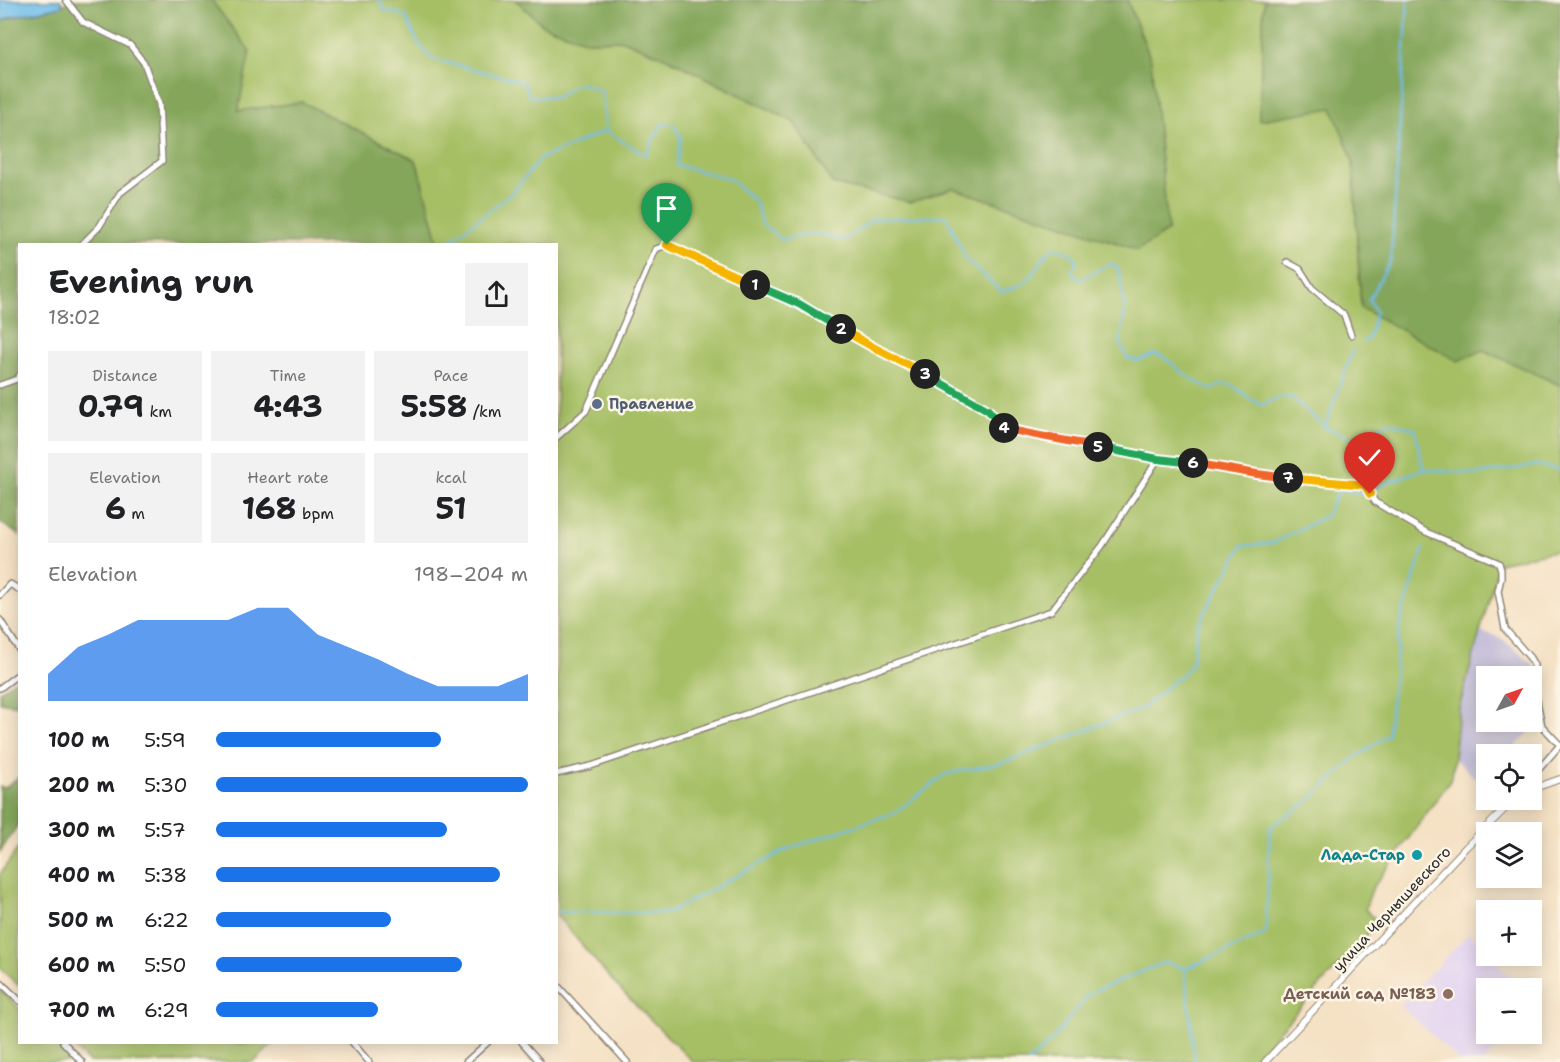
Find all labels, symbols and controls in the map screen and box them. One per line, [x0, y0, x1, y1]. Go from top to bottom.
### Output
pin [641, 183, 692, 245]
icon: arrive [650, 192, 683, 225]
text: Evening run [48, 259, 254, 304]
button: share [465, 263, 528, 326]
pin: 1 [740, 270, 770, 300]
text: 1 [751, 274, 759, 295]
text: 18:02 [48, 304, 101, 330]
pin: 2 [826, 314, 856, 344]
text: 2 [835, 318, 847, 339]
pin: 3 [910, 359, 940, 389]
text: 3 [919, 363, 931, 384]
text: Distance [92, 365, 158, 386]
text: Time [270, 365, 306, 386]
text: Pace [433, 365, 469, 386]
text: 0.79 [78, 386, 144, 427]
text: 4:43 [253, 386, 323, 427]
text: 5:58 [400, 386, 468, 427]
place label: Правление [609, 394, 694, 414]
marker: Правление [590, 397, 604, 411]
text: km [144, 401, 172, 422]
text: /km [468, 401, 502, 422]
pin: 4 [989, 413, 1019, 443]
text: 4 [998, 417, 1010, 438]
pin: 5 [1083, 432, 1113, 462]
pin [1344, 432, 1395, 494]
text: 5 [1093, 436, 1103, 457]
icon: check [1353, 441, 1386, 474]
pin: 6 [1178, 448, 1208, 478]
text: 6 [1187, 452, 1199, 473]
pin: 7 [1273, 463, 1303, 493]
text: Elevation [89, 467, 161, 488]
text: Heart rate [247, 467, 329, 488]
text: kcal [435, 467, 467, 488]
text: 7 [1282, 467, 1294, 488]
text: 6 [105, 488, 126, 529]
text: 168 [242, 488, 297, 529]
text: 51 [435, 488, 467, 529]
text: m [126, 503, 145, 524]
text: bpm [297, 503, 334, 524]
text: Elevation [48, 561, 138, 587]
text: 198–204 m [414, 561, 528, 587]
north arrow [1476, 666, 1542, 732]
map controls [1476, 666, 1542, 1044]
text: 100 m [48, 727, 110, 753]
text: 5:59 [144, 727, 186, 753]
button: locate [1476, 744, 1542, 810]
text: 200 m [48, 772, 115, 798]
text: 5:30 [144, 772, 188, 798]
text: 300 m [48, 817, 115, 843]
text: 5:57 [144, 817, 186, 843]
button: layers [1476, 822, 1542, 888]
street label: улица Чернышевского [1329, 842, 1455, 976]
place label: Лада-Стар [1321, 845, 1405, 865]
marker: Лада-Стар [1410, 848, 1424, 862]
text: 400 m [48, 862, 115, 888]
text: 5:38 [144, 862, 187, 888]
button: + [1476, 900, 1542, 966]
text: 500 m [48, 907, 114, 933]
text: 6:22 [144, 907, 189, 933]
text: 600 m [48, 952, 115, 978]
text: 5:50 [144, 952, 187, 978]
button: − [1476, 978, 1542, 1044]
place label: Детский сад №183 [1284, 984, 1436, 1004]
marker: Детский сад №183 [1441, 987, 1455, 1001]
text: 700 m [48, 997, 115, 1023]
text: 6:29 [144, 997, 189, 1023]

